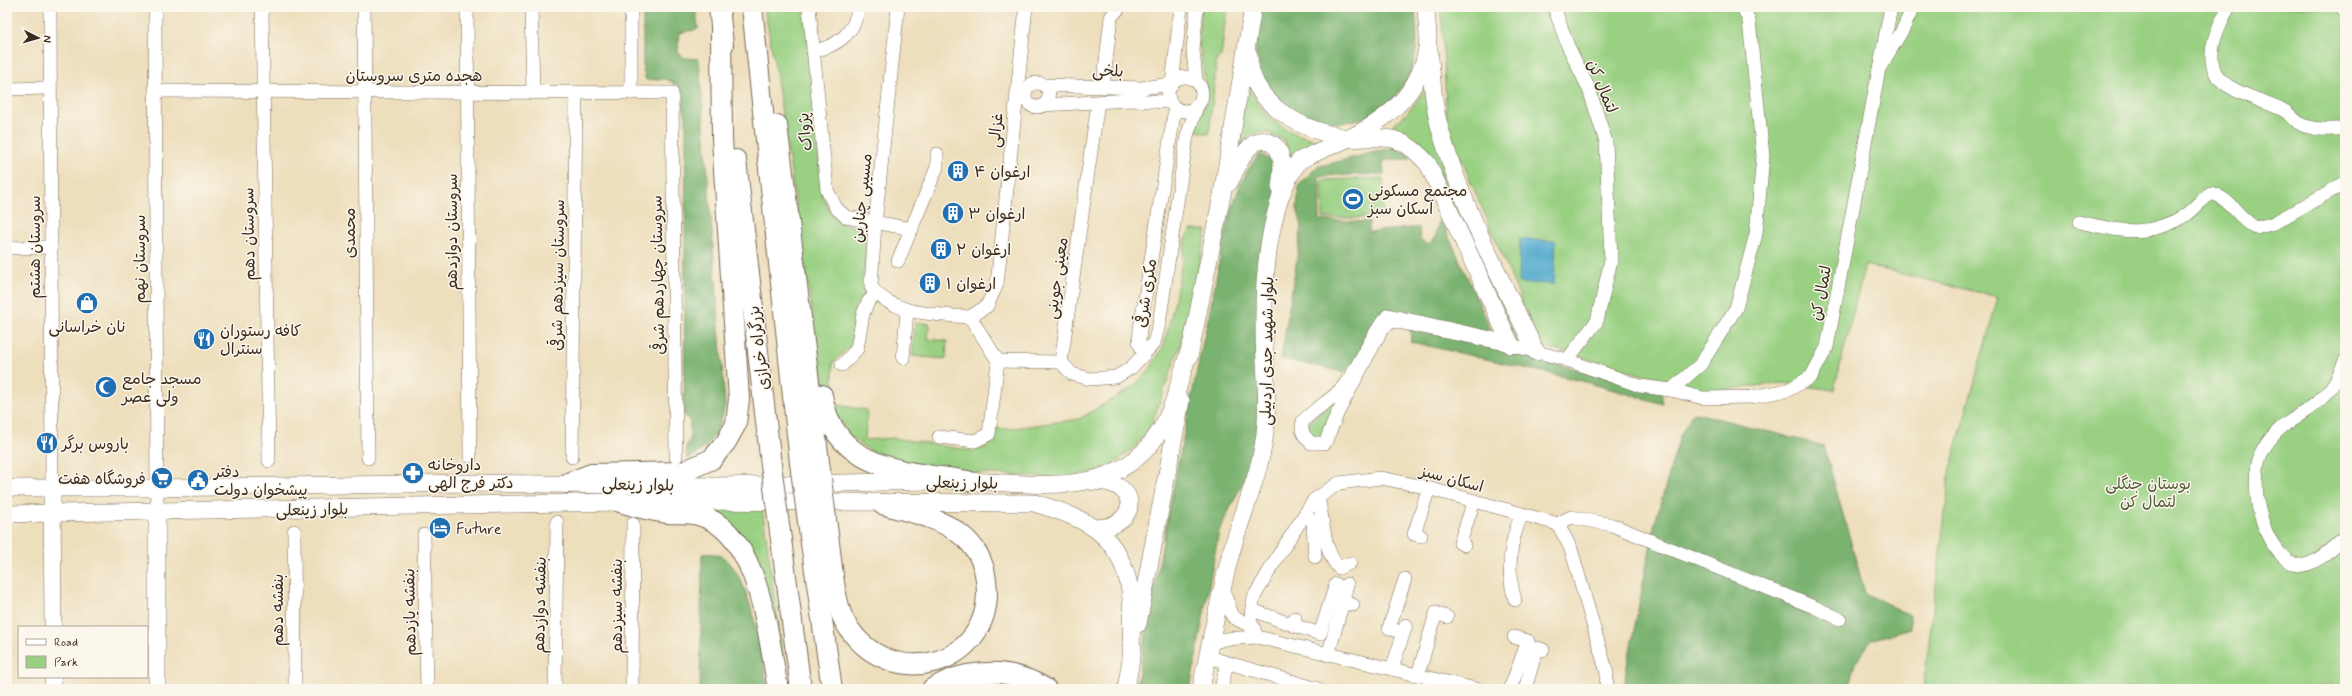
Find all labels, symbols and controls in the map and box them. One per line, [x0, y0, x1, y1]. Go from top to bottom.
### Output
north arrow [18, 18, 58, 58]
text: N [40, 35, 54, 43]
street label: لتمال کن [1581, 57, 1622, 116]
street label: بلخی [1092, 60, 1124, 83]
street label: هجده متری سروستان [346, 66, 483, 87]
street label: پژواک [793, 112, 818, 152]
street label: غزالی [984, 112, 1009, 149]
street label: مسیبی چناربن [847, 153, 878, 244]
building icon: ارغوان ۴ [945, 158, 971, 184]
place label: ارغوان ۴ [974, 162, 1030, 183]
street label: سروستان دوازدهم [442, 173, 464, 291]
place label: مجتمع مسکونی اسکان سبز [1366, 181, 1467, 220]
sports icon: مجتمع مسکونی اسکان سبز [1340, 186, 1366, 212]
street label: سروستان دهم [238, 187, 262, 281]
street label: سروستان هشتم [25, 195, 47, 299]
street label: سروستان چهاردهم شرقی [646, 195, 671, 355]
street label: سروستان سیزدهم شرقی [546, 199, 571, 351]
building icon: ارغوان ۳ [940, 200, 966, 226]
place label: ارغوان ۳ [968, 204, 1025, 225]
street label: محمدی [340, 208, 361, 258]
street label: سروستان نهم [130, 215, 152, 303]
building icon: ارغوان ۲ [928, 236, 954, 262]
street label: معینی جوینی [1041, 236, 1074, 321]
place label: ارغوان ۲ [956, 240, 1011, 261]
street label: مکری شرقی [1130, 257, 1162, 329]
street label: لتمال کن [1806, 264, 1837, 323]
building icon: ارغوان ۱ [917, 270, 943, 296]
place label: ارغوان ۱ [946, 274, 996, 295]
street label: بلوار شهید جدی اردبیلی [1256, 276, 1279, 426]
shop icon: نان خراسانی [74, 290, 100, 316]
street label: بزرگراه خرازی [744, 304, 775, 391]
place label: نان خراسانی [49, 317, 125, 338]
place label: کافه رستوران سنترال [220, 321, 302, 360]
restaurant icon: کافه رستوران سنترال [191, 326, 217, 352]
place label: مسجد جامع ولی عصر [120, 369, 202, 408]
mosque icon: مسجد جامع ولی عصر [93, 374, 119, 400]
restaurant icon: باروس برگر [34, 430, 60, 456]
place label: باروس برگر [60, 434, 129, 455]
place label: داروخانه دکتر فرج الهی [428, 455, 514, 494]
pharmacy icon: داروخانه دکتر فرج الهی [400, 460, 426, 486]
street label: اسکان سبز [1416, 460, 1486, 498]
place label: دفتر پیشخوان دولت [212, 462, 308, 501]
supermarket icon: فروشگاه هفت [149, 465, 175, 491]
public building icon: دفتر پیشخوان دولت [185, 467, 211, 493]
place label: فروشگاه هفت [58, 469, 146, 490]
street label: بلوار زینعلی [926, 472, 998, 495]
street label: بلوار زینعلی [602, 474, 674, 497]
park label: بوستان جنگلی لتمال کن [2105, 474, 2191, 513]
street label: بلوار زینعلی [276, 499, 348, 522]
hotel icon: Future [427, 515, 453, 541]
place label: Future [456, 519, 502, 540]
street label: بنفشه دوازدهم [529, 556, 553, 654]
street label: بنفشه سیزدهم [607, 558, 629, 654]
street label: بنفشه یازدهم [399, 568, 423, 656]
street label: بنفشه دهم [268, 574, 290, 646]
legend [18, 626, 148, 678]
text: Road [54, 635, 78, 651]
text: Park [54, 655, 78, 671]

